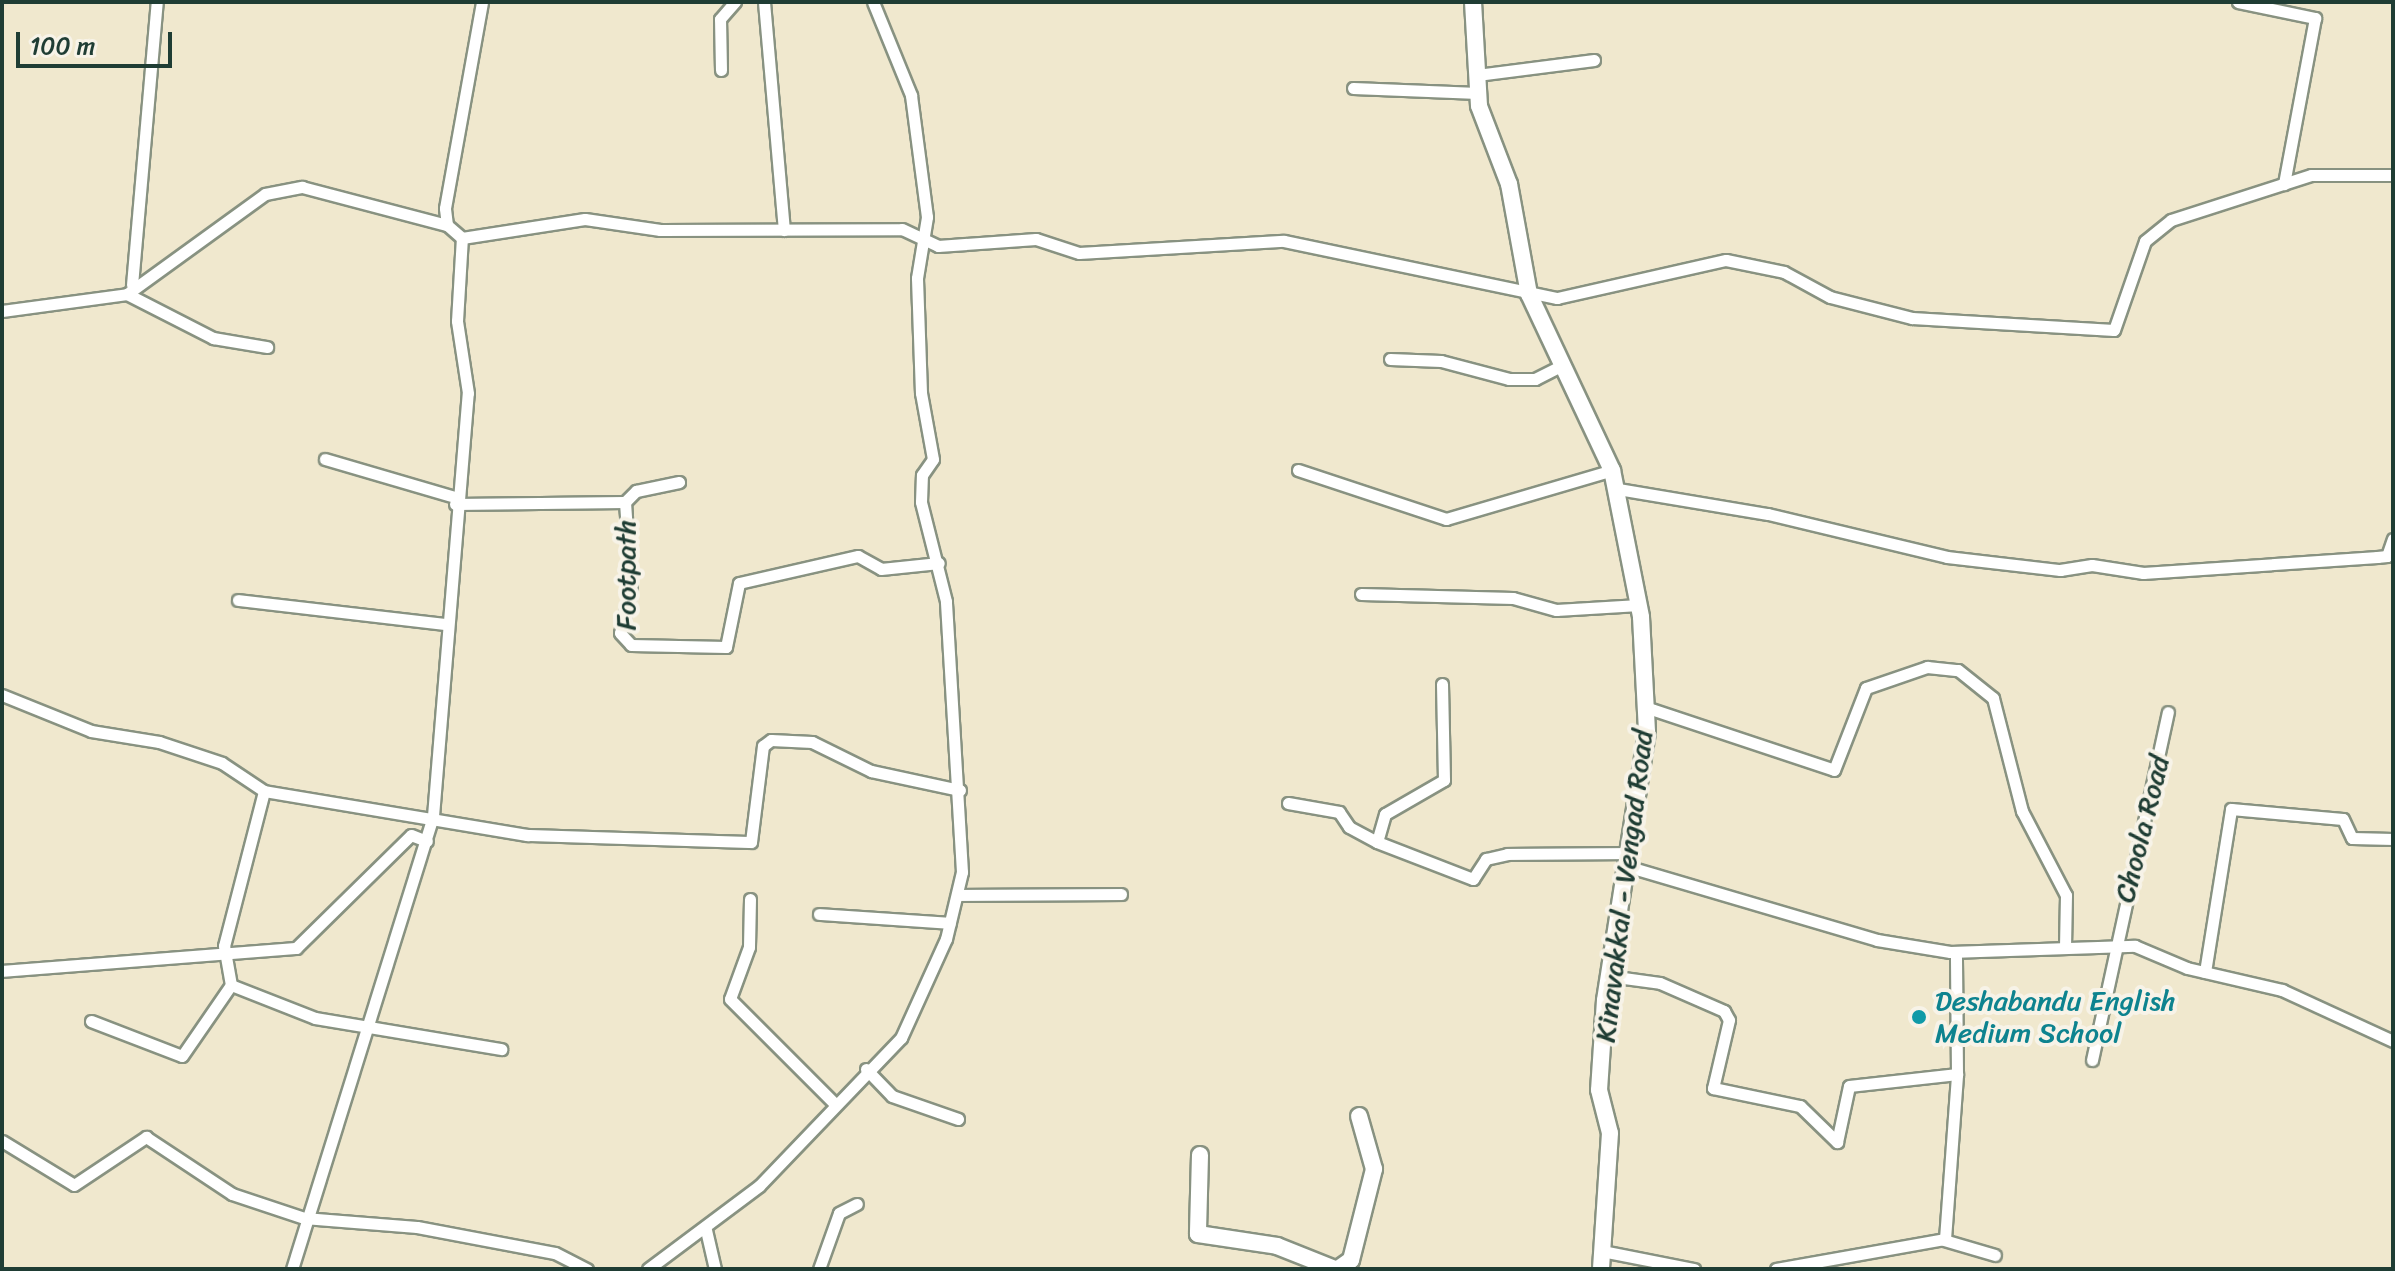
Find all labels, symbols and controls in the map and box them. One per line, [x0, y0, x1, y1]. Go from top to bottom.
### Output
scale bar [20, 16, 176, 66]
text: 100 m [30, 25, 95, 67]
street label: Footpath [609, 520, 643, 630]
street label: Kinavakkal - Vengad Road [1588, 728, 1660, 1044]
street label: Choola Road [2108, 752, 2176, 906]
place label: Deshabandu English Medium School [1935, 984, 2177, 1050]
marker: Deshabandu English Medium School [1910, 1008, 1928, 1026]

